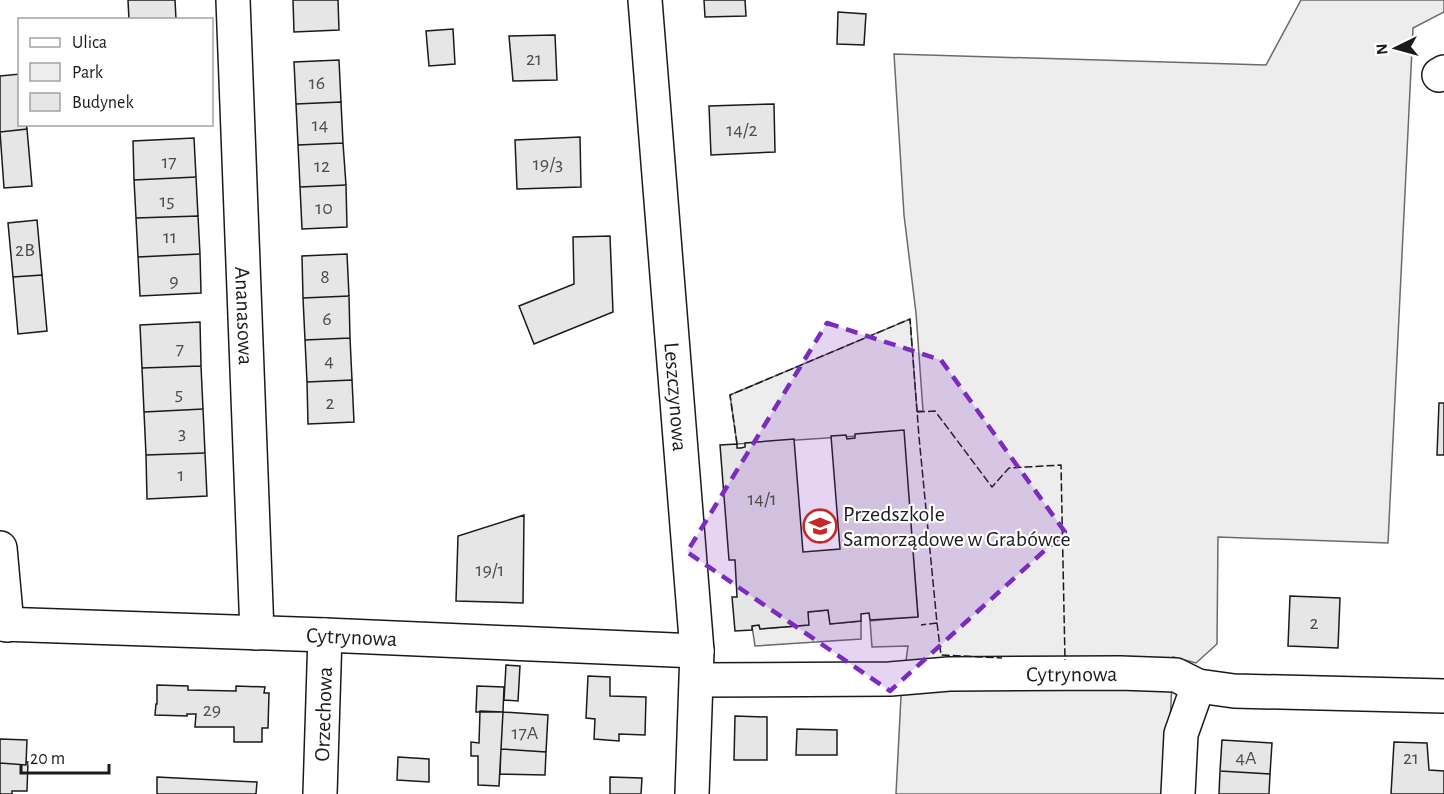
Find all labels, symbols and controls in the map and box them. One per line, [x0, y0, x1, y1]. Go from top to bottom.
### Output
legend [18, 18, 213, 126]
north arrow [1366, 18, 1426, 78]
text: Ulica [72, 34, 107, 52]
text: N [1374, 43, 1391, 55]
house number: 21 [526, 49, 542, 69]
text: Park [72, 64, 104, 82]
house number: 16 [309, 73, 325, 93]
text: Budynek [72, 94, 134, 112]
house number: 14 [312, 115, 328, 135]
house number: 14/2 [726, 120, 758, 140]
house number: 17 [161, 152, 177, 172]
house number: 19/3 [533, 154, 563, 174]
house number: 12 [314, 156, 330, 176]
house number: 15 [159, 191, 175, 211]
house number: 10 [315, 198, 333, 218]
house number: 11 [163, 227, 177, 247]
house number: 2B [15, 240, 35, 260]
street label: Ananasowa [231, 266, 257, 366]
house number: 8 [320, 267, 330, 287]
house number: 9 [169, 271, 179, 291]
house number: 6 [322, 309, 332, 329]
house number: 7 [176, 339, 184, 359]
street label: Leszczynowa [660, 341, 691, 452]
house number: 4 [324, 351, 334, 371]
house number: 5 [175, 384, 183, 404]
house number: 2 [325, 393, 335, 413]
house number: 3 [178, 423, 186, 443]
house number: 1 [178, 465, 184, 485]
house number: 14/1 [747, 489, 777, 509]
place label: Przedszkole Samorządowe w Grabówce [843, 503, 1071, 550]
school or university icon: Przedszkole Samorządowe w Grabówce [802, 508, 838, 544]
house number: 19/1 [476, 560, 504, 580]
house number: 2 [1309, 613, 1319, 633]
street label: Cytrynowa [306, 624, 398, 650]
street label: Cytrynowa [1026, 663, 1117, 686]
street label: Orzechowa [311, 666, 336, 762]
house number: 29 [203, 700, 221, 720]
house number: 17A [512, 723, 539, 743]
scale bar [21, 737, 110, 775]
house number: 4A [1235, 748, 1257, 768]
house number: 21 [1403, 748, 1419, 768]
text: 20 m [30, 750, 65, 768]

